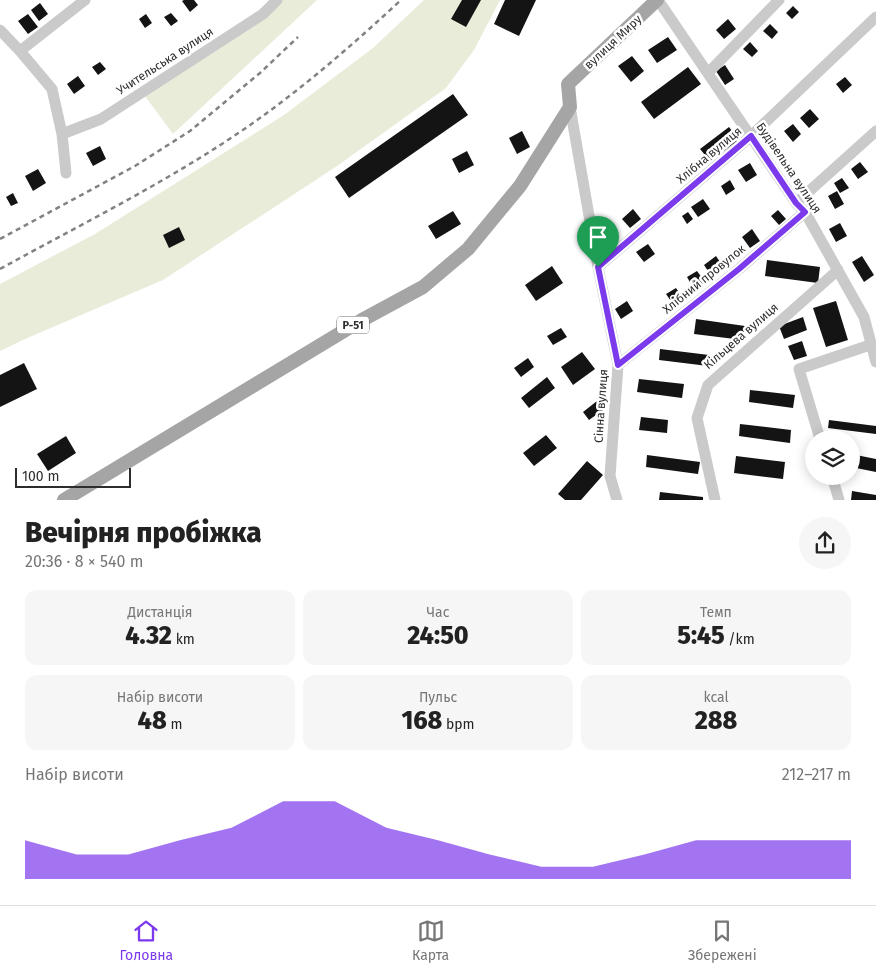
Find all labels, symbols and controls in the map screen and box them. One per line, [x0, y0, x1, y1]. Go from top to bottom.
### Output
street label: вулиця Миру [582, 12, 644, 72]
street label: Учительська вулиця [114, 25, 216, 97]
street label: Будівельна вулиця [754, 120, 824, 216]
street label: Хлібна вулиця [674, 124, 744, 186]
pin [577, 216, 619, 267]
icon: arrive [584, 223, 612, 251]
street label: Хлібний провулок [660, 241, 749, 317]
street label: Кільцева вулиця [701, 300, 781, 372]
road number: Р-51 [337, 316, 369, 334]
street label: Сінна вулиця [591, 369, 611, 443]
map controls [805, 430, 860, 485]
button: layers [805, 430, 860, 485]
scale bar [15, 465, 131, 488]
text: 100 m [22, 468, 59, 485]
text: Вечірня пробіжка [25, 516, 262, 549]
button: share [799, 517, 851, 569]
text: 20:36 · 8 × 540 m [25, 552, 143, 571]
text: Дистанція [127, 604, 193, 621]
text: Час [427, 604, 449, 621]
text: Темп [700, 604, 732, 621]
text: 4.32 [125, 621, 172, 651]
text: 24:50 [407, 621, 469, 651]
text: 5:45 [677, 621, 725, 651]
text: km [172, 631, 195, 648]
text: /km [725, 631, 755, 648]
text: Набір висоти [117, 689, 203, 706]
text: Пульс [419, 689, 457, 706]
text: kcal [703, 689, 729, 706]
text: 48 [138, 706, 167, 736]
text: 168 [401, 706, 442, 736]
text: 288 [695, 706, 737, 736]
text: m [167, 716, 182, 733]
text: bpm [442, 716, 475, 733]
text: Набір висоти [25, 765, 124, 784]
text: 212–217 m [782, 765, 851, 784]
tab: Головна [119, 917, 173, 964]
tab: Карта [412, 917, 449, 964]
tab: Збережені [688, 917, 757, 964]

